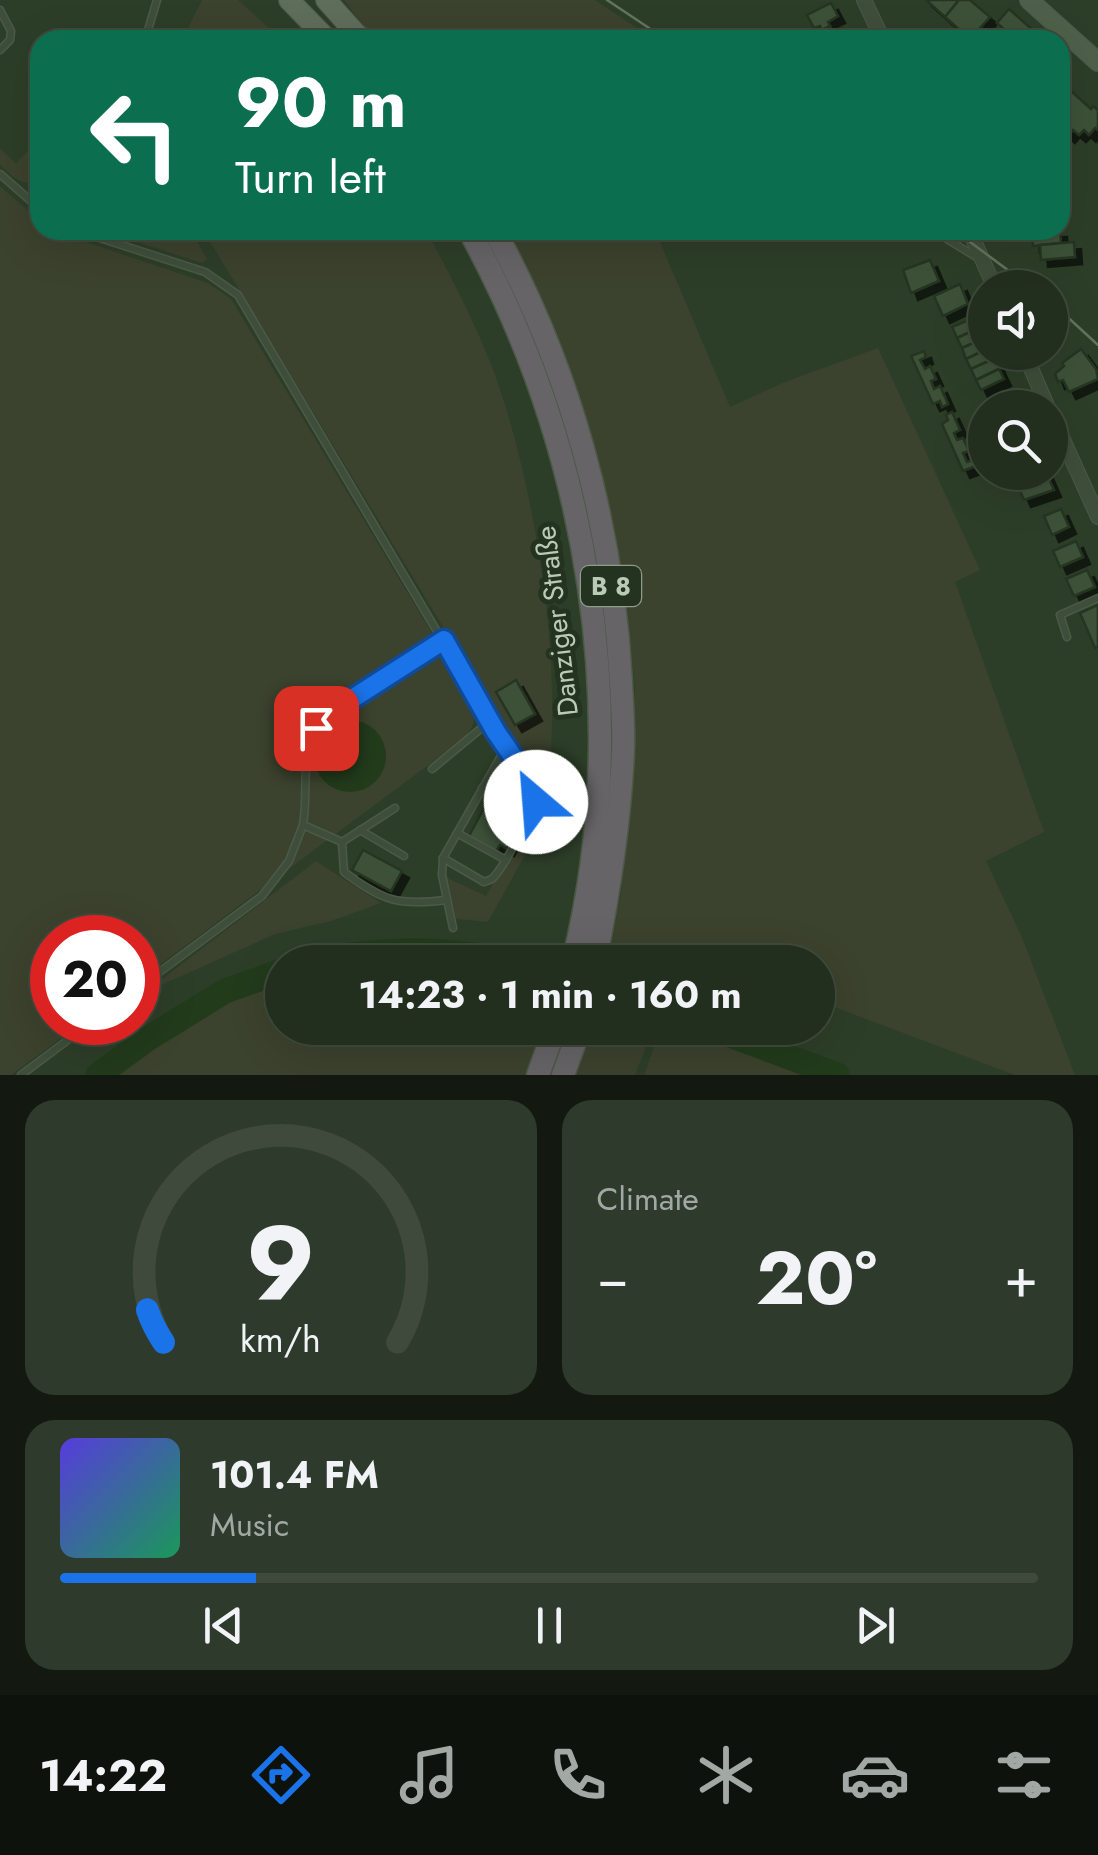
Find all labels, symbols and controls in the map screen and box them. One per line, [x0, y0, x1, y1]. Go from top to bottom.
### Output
text: 90 m [235, 52, 407, 153]
icon: left [70, 70, 200, 200]
text: Turn left [235, 145, 386, 210]
map controls [968, 270, 1068, 490]
button: sound [968, 270, 1068, 370]
button: search [968, 390, 1068, 490]
street label: Danziger Straße [525, 524, 589, 718]
road number: B 8 [581, 566, 641, 606]
pin [274, 686, 359, 771]
icon: arrive [289, 701, 344, 756]
position arrow [484, 750, 588, 854]
speed limit sign: 20 [30, 915, 160, 1045]
text: 14:23 · 1 min · 160 m [358, 967, 742, 1022]
text: Climate [597, 1176, 699, 1222]
text: 9 [246, 1189, 316, 1339]
text: 20° [756, 1224, 877, 1332]
text: − [597, 1238, 629, 1318]
text: + [1004, 1238, 1038, 1318]
text: km/h [240, 1314, 321, 1365]
text: 101.4 FM [210, 1447, 379, 1502]
text: Music [210, 1502, 289, 1548]
icon: previous [196, 1598, 251, 1653]
icon: pause [522, 1598, 577, 1653]
icon: next [848, 1598, 903, 1653]
icon: directions [246, 1740, 316, 1810]
icon: music [394, 1740, 464, 1810]
icon: phone [543, 1740, 613, 1810]
icon: climate [691, 1740, 761, 1810]
icon: car [840, 1740, 910, 1810]
icon: filters [989, 1740, 1059, 1810]
text: 14:22 [39, 1743, 167, 1808]

